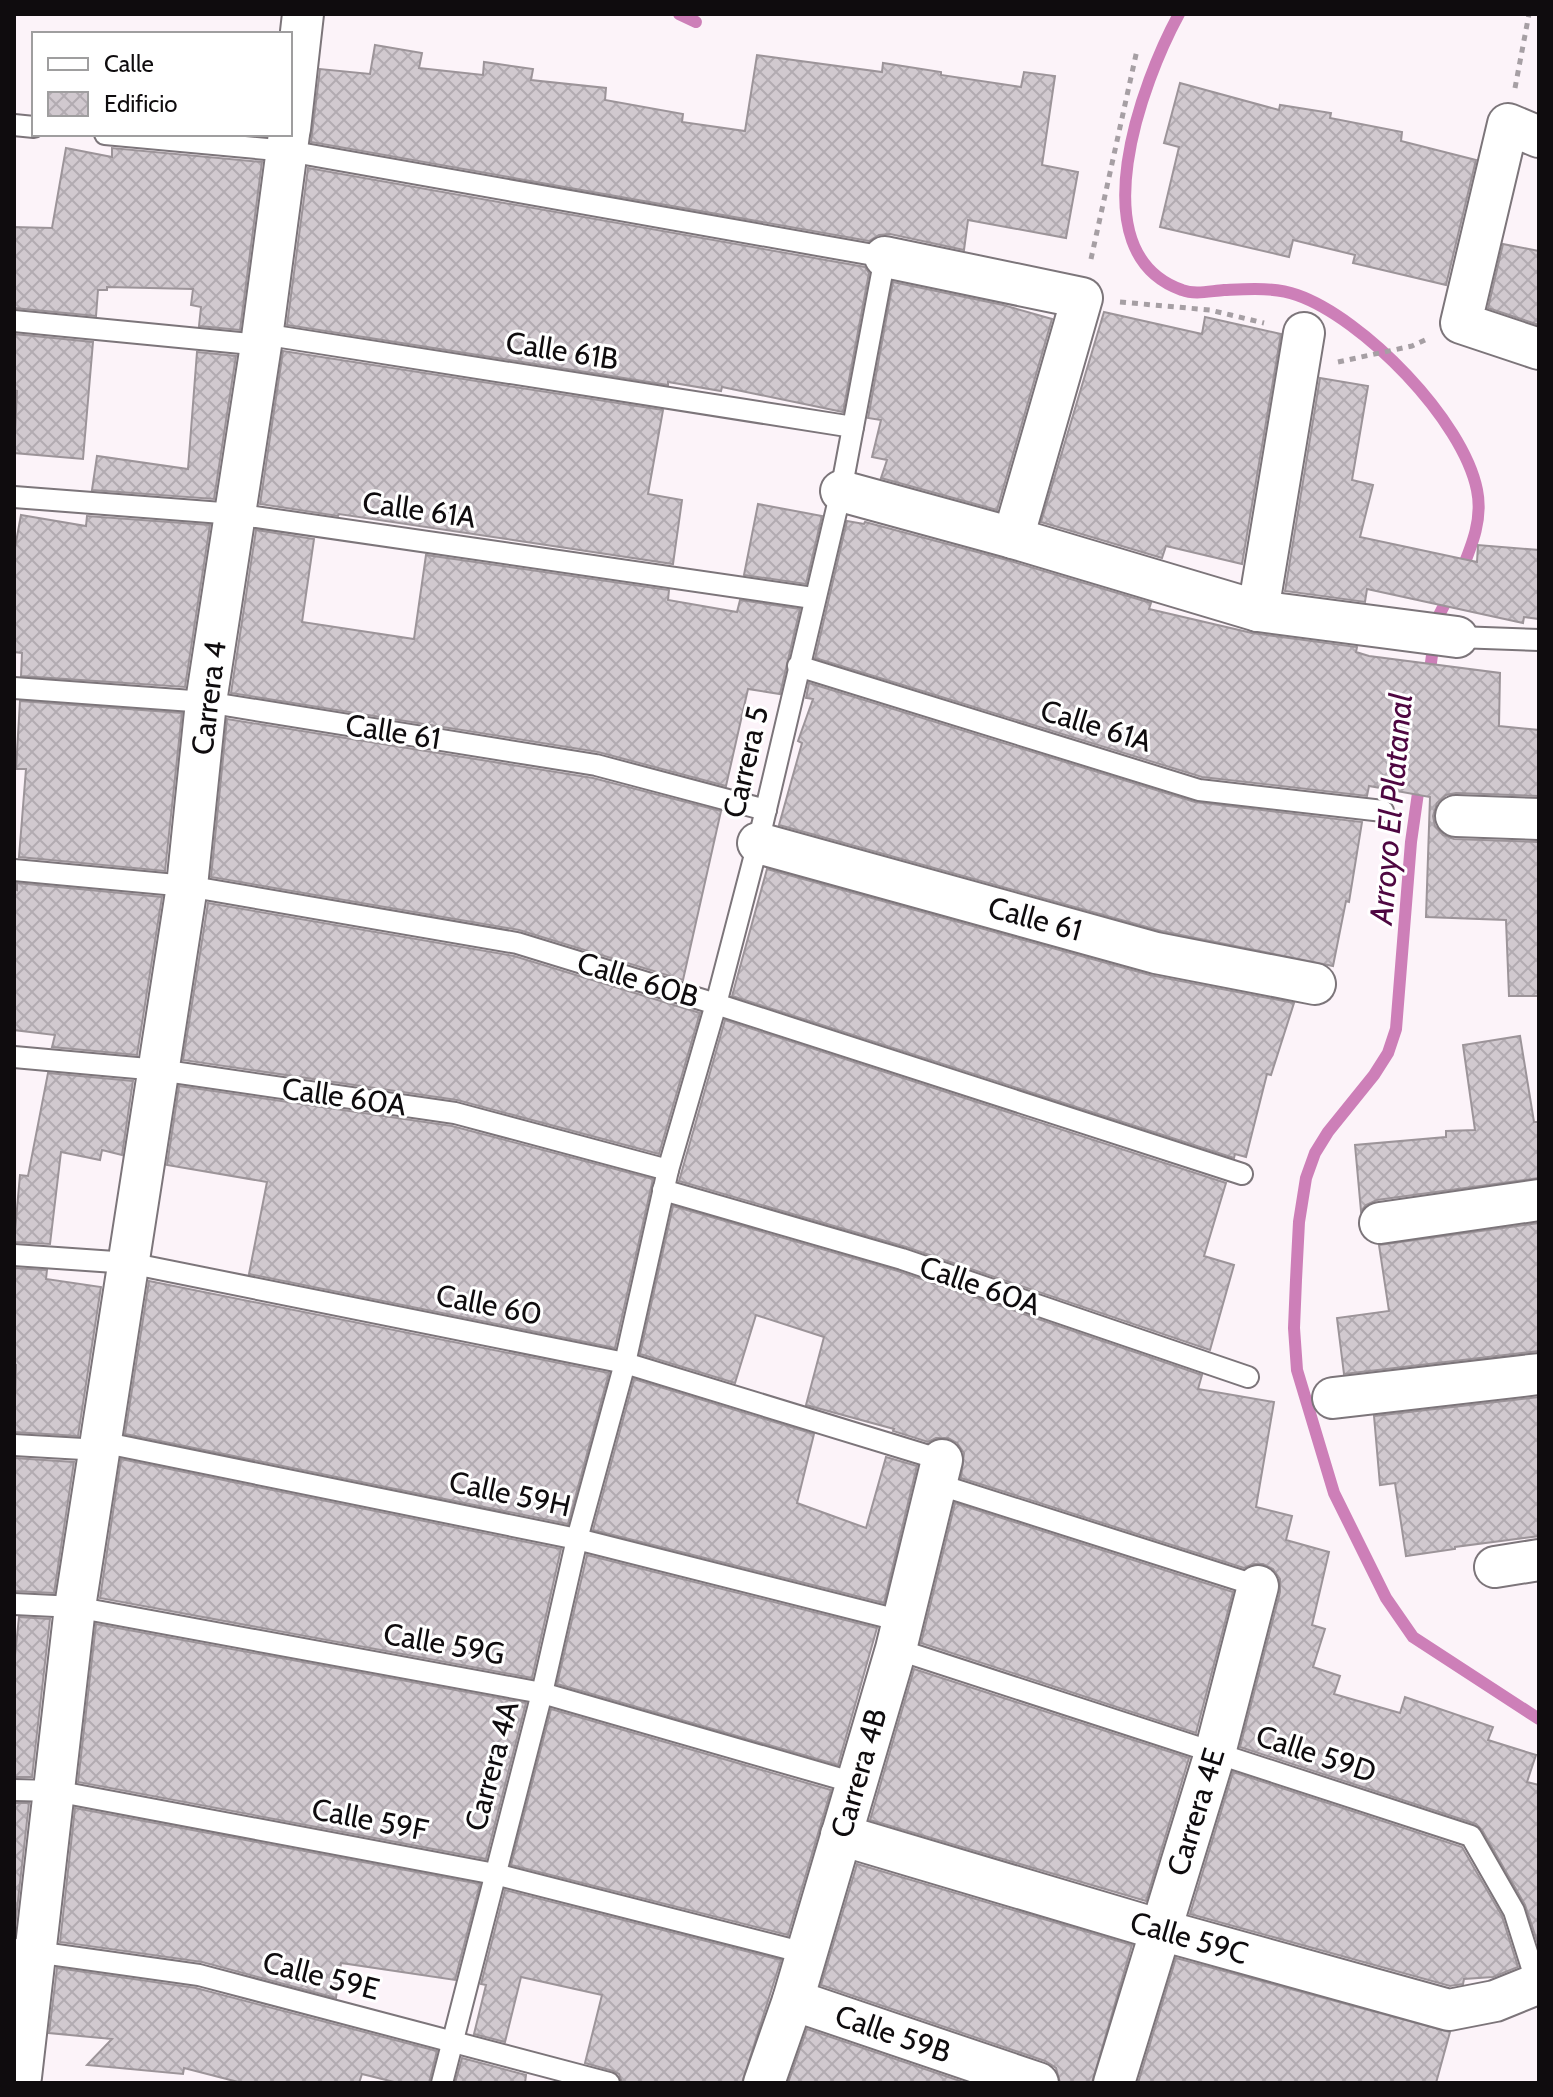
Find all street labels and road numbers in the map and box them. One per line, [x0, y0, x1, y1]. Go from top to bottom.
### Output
street label: Calle 61B [503, 323, 621, 378]
street label: Calle 61A [360, 483, 479, 536]
street label: Carrera 4 [183, 639, 234, 757]
street label: Calle 61A [1036, 691, 1157, 760]
street label: Carrera 5 [715, 702, 776, 821]
street label: Calle 61 [343, 706, 443, 757]
street label: Calle 61 [984, 888, 1086, 949]
street label: Calle 60B [573, 944, 703, 1015]
street label: Calle 60A [280, 1069, 409, 1124]
street label: Calle 60A [915, 1248, 1046, 1324]
street label: Calle 60 [433, 1276, 545, 1333]
street label: Calle 59H [446, 1463, 574, 1524]
street label: Calle 59G [381, 1615, 508, 1672]
street label: Carrera 4A [456, 1696, 527, 1835]
street label: Carrera 4B [822, 1704, 895, 1842]
street label: Calle 59D [1251, 1717, 1381, 1790]
street label: Carrera 4E [1159, 1744, 1232, 1880]
street label: Calle 59F [309, 1790, 432, 1849]
street label: Calle 59C [1126, 1903, 1252, 1972]
street label: Calle 59E [259, 1943, 383, 2008]
street label: Calle 59B [830, 1996, 956, 2071]

